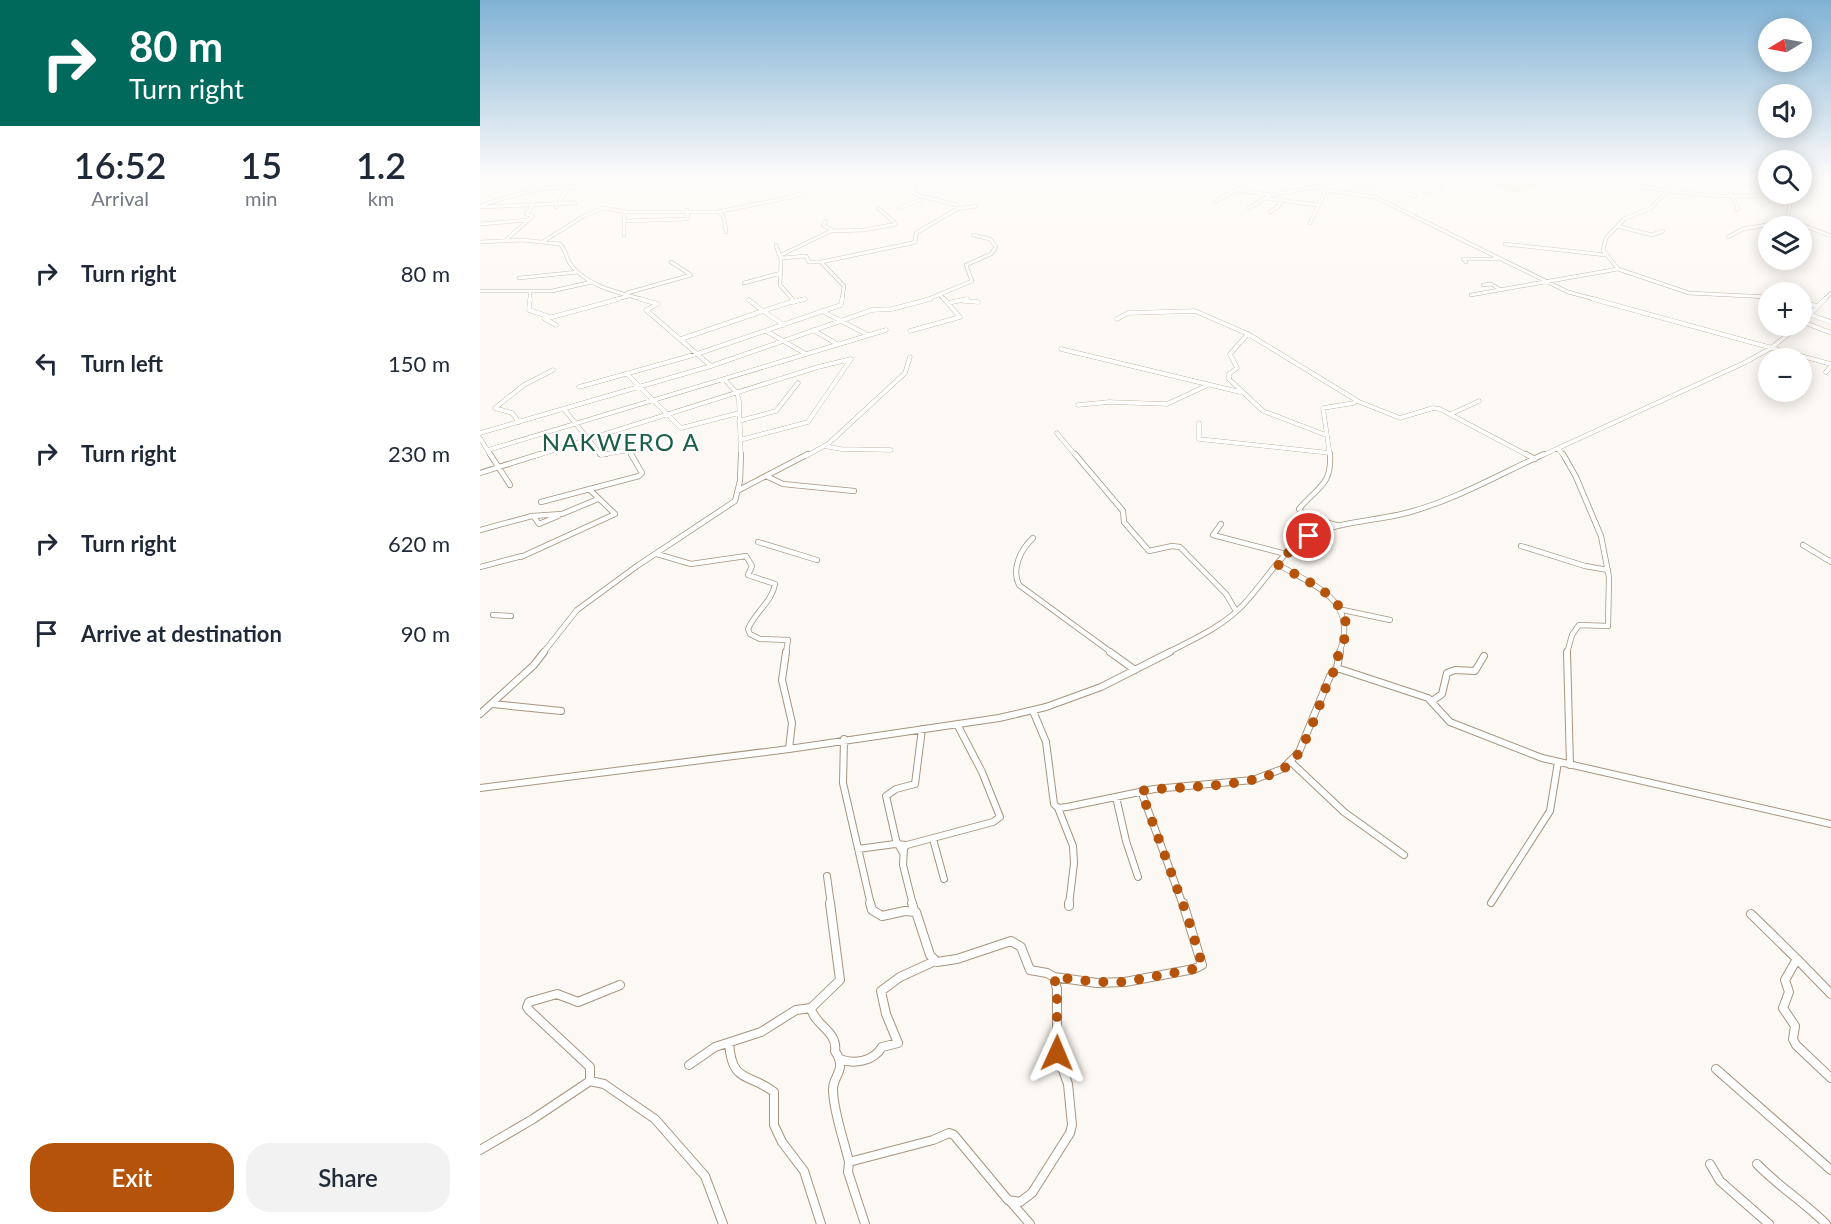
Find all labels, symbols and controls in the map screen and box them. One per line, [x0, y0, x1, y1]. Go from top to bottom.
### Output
north arrow [1758, 18, 1812, 72]
map controls [1758, 18, 1812, 402]
text: 80 m [129, 21, 223, 71]
icon: right [30, 24, 108, 102]
text: Turn right [129, 72, 244, 105]
button: sound [1758, 84, 1812, 138]
text: 16:52 [74, 143, 166, 187]
text: 15 [240, 143, 282, 187]
text: 1.2 [356, 143, 406, 187]
button: search [1758, 150, 1812, 204]
text: Arrival [91, 186, 149, 210]
text: min [245, 186, 277, 210]
text: km [368, 186, 394, 210]
button: layers [1758, 216, 1812, 270]
icon: right [30, 257, 63, 290]
text: Turn right [81, 260, 176, 287]
text: 80 m [401, 260, 450, 287]
button: + [1758, 282, 1812, 336]
icon: left [30, 347, 63, 380]
button: − [1758, 348, 1812, 402]
text: Turn left [81, 350, 163, 377]
text: 150 m [388, 350, 450, 377]
district label: NAKWERO A [542, 427, 700, 456]
icon: right [30, 437, 63, 470]
text: Turn right [81, 440, 176, 467]
text: 230 m [388, 440, 450, 467]
pin [1283, 510, 1334, 561]
icon: arrive [1292, 519, 1325, 552]
icon: right [30, 527, 63, 560]
text: Turn right [81, 530, 176, 557]
text: 620 m [388, 530, 450, 557]
icon: arrive [30, 617, 63, 650]
text: Arrive at destination [81, 620, 282, 647]
text: 90 m [401, 620, 450, 647]
position arrow [1025, 1021, 1089, 1085]
button: Exit [30, 1143, 234, 1212]
button: Share [246, 1143, 450, 1212]

